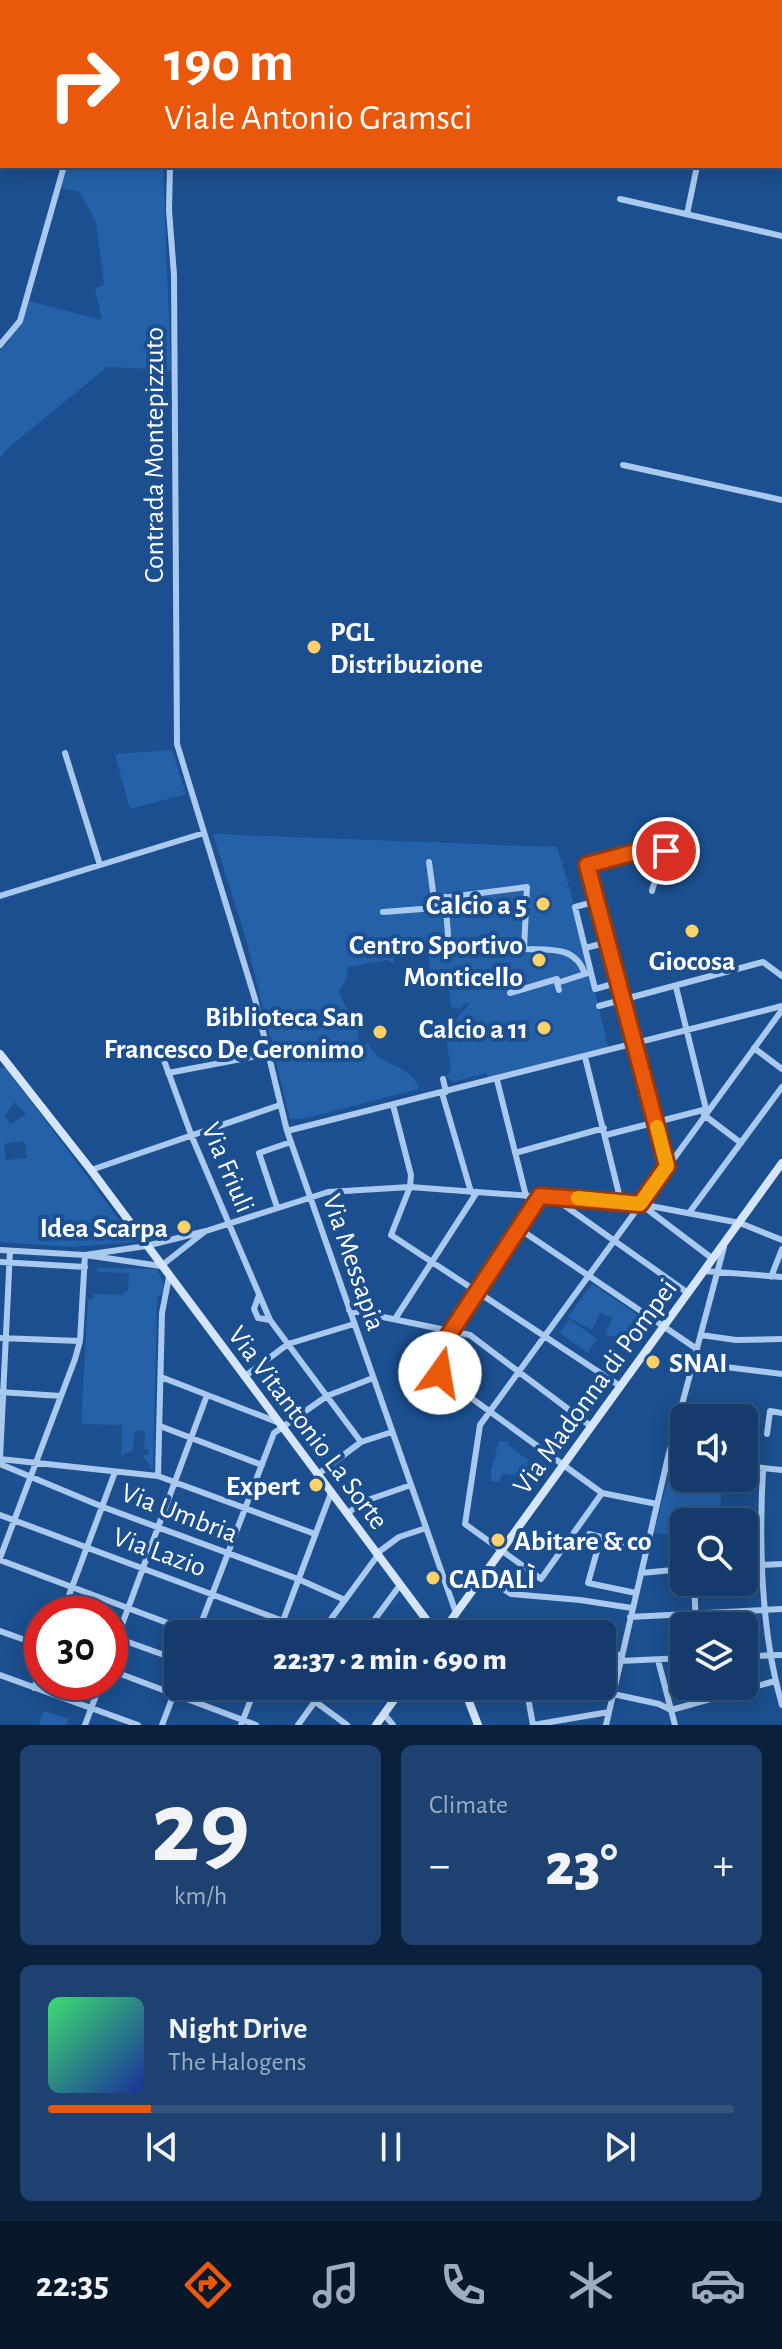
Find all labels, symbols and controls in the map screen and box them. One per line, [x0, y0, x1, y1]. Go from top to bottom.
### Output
icon: right [32, 32, 136, 136]
text: 190 m [164, 35, 294, 91]
text: Viale Antonio Gramsci [164, 100, 472, 136]
street label: Contrada Montepizzuto [141, 327, 169, 583]
place label: PGL Distribuzione [330, 619, 483, 679]
marker: PGL Distribuzione [305, 638, 323, 656]
pin [632, 817, 700, 885]
icon: arrive [644, 829, 688, 873]
place label: Calcio a 5 [426, 892, 527, 920]
marker: Calcio a 5 [534, 895, 552, 913]
marker: Giocosa [683, 922, 701, 940]
place label: Centro Sportivo Monticello [349, 932, 523, 992]
place label: Giocosa [649, 948, 735, 976]
marker: Centro Sportivo Monticello [530, 951, 548, 969]
place label: Biblioteca San Francesco De Geronimo [104, 1004, 364, 1064]
place label: Calcio a 11 [419, 1016, 528, 1044]
marker: Calcio a 11 [535, 1019, 553, 1037]
marker: Biblioteca San Francesco De Geronimo [371, 1023, 389, 1041]
street label: Via Friuli [196, 1119, 259, 1217]
street label: Via Messapia [317, 1191, 390, 1334]
place label: Idea Scarpa [40, 1215, 168, 1243]
marker: Idea Scarpa [175, 1218, 193, 1236]
street label: Via Madonna di Pompei [508, 1275, 683, 1500]
street label: Via Vitantonio La Sorte [222, 1321, 393, 1535]
position arrow [398, 1331, 482, 1415]
place label: SNAI [669, 1350, 727, 1378]
marker: SNAI [644, 1353, 662, 1371]
map controls [670, 1404, 758, 1700]
button: sound [670, 1404, 758, 1492]
place label: Expert [226, 1473, 301, 1501]
marker: Expert [307, 1476, 325, 1494]
street label: Via Umbria [117, 1479, 241, 1549]
button: search [670, 1508, 758, 1596]
street label: Via Lazio [109, 1523, 210, 1583]
place label: Abitare & co [514, 1528, 652, 1556]
marker: Abitare & co [489, 1531, 507, 1549]
place label: CADALÌ [449, 1563, 535, 1594]
marker: CADALÌ [424, 1569, 442, 1587]
speed limit sign: 30 [24, 1596, 128, 1700]
button: layers [670, 1612, 758, 1700]
text: 22:37 · 2 min · 690 m [273, 1645, 507, 1675]
text: 29 [151, 1777, 250, 1881]
text: Climate [429, 1792, 508, 1818]
text: 23° [545, 1836, 618, 1896]
text: − [429, 1844, 450, 1888]
text: + [713, 1844, 734, 1888]
text: km/h [174, 1883, 227, 1909]
text: Night Drive [168, 2014, 307, 2044]
text: The Halogens [168, 2049, 306, 2075]
icon: previous [140, 2125, 184, 2169]
icon: pause [369, 2125, 413, 2169]
icon: next [598, 2125, 642, 2169]
icon: directions [180, 2257, 236, 2313]
icon: music [308, 2257, 364, 2313]
icon: phone [435, 2257, 491, 2313]
icon: climate [563, 2257, 619, 2313]
icon: car [690, 2257, 746, 2313]
text: 22:35 [36, 2267, 109, 2303]

